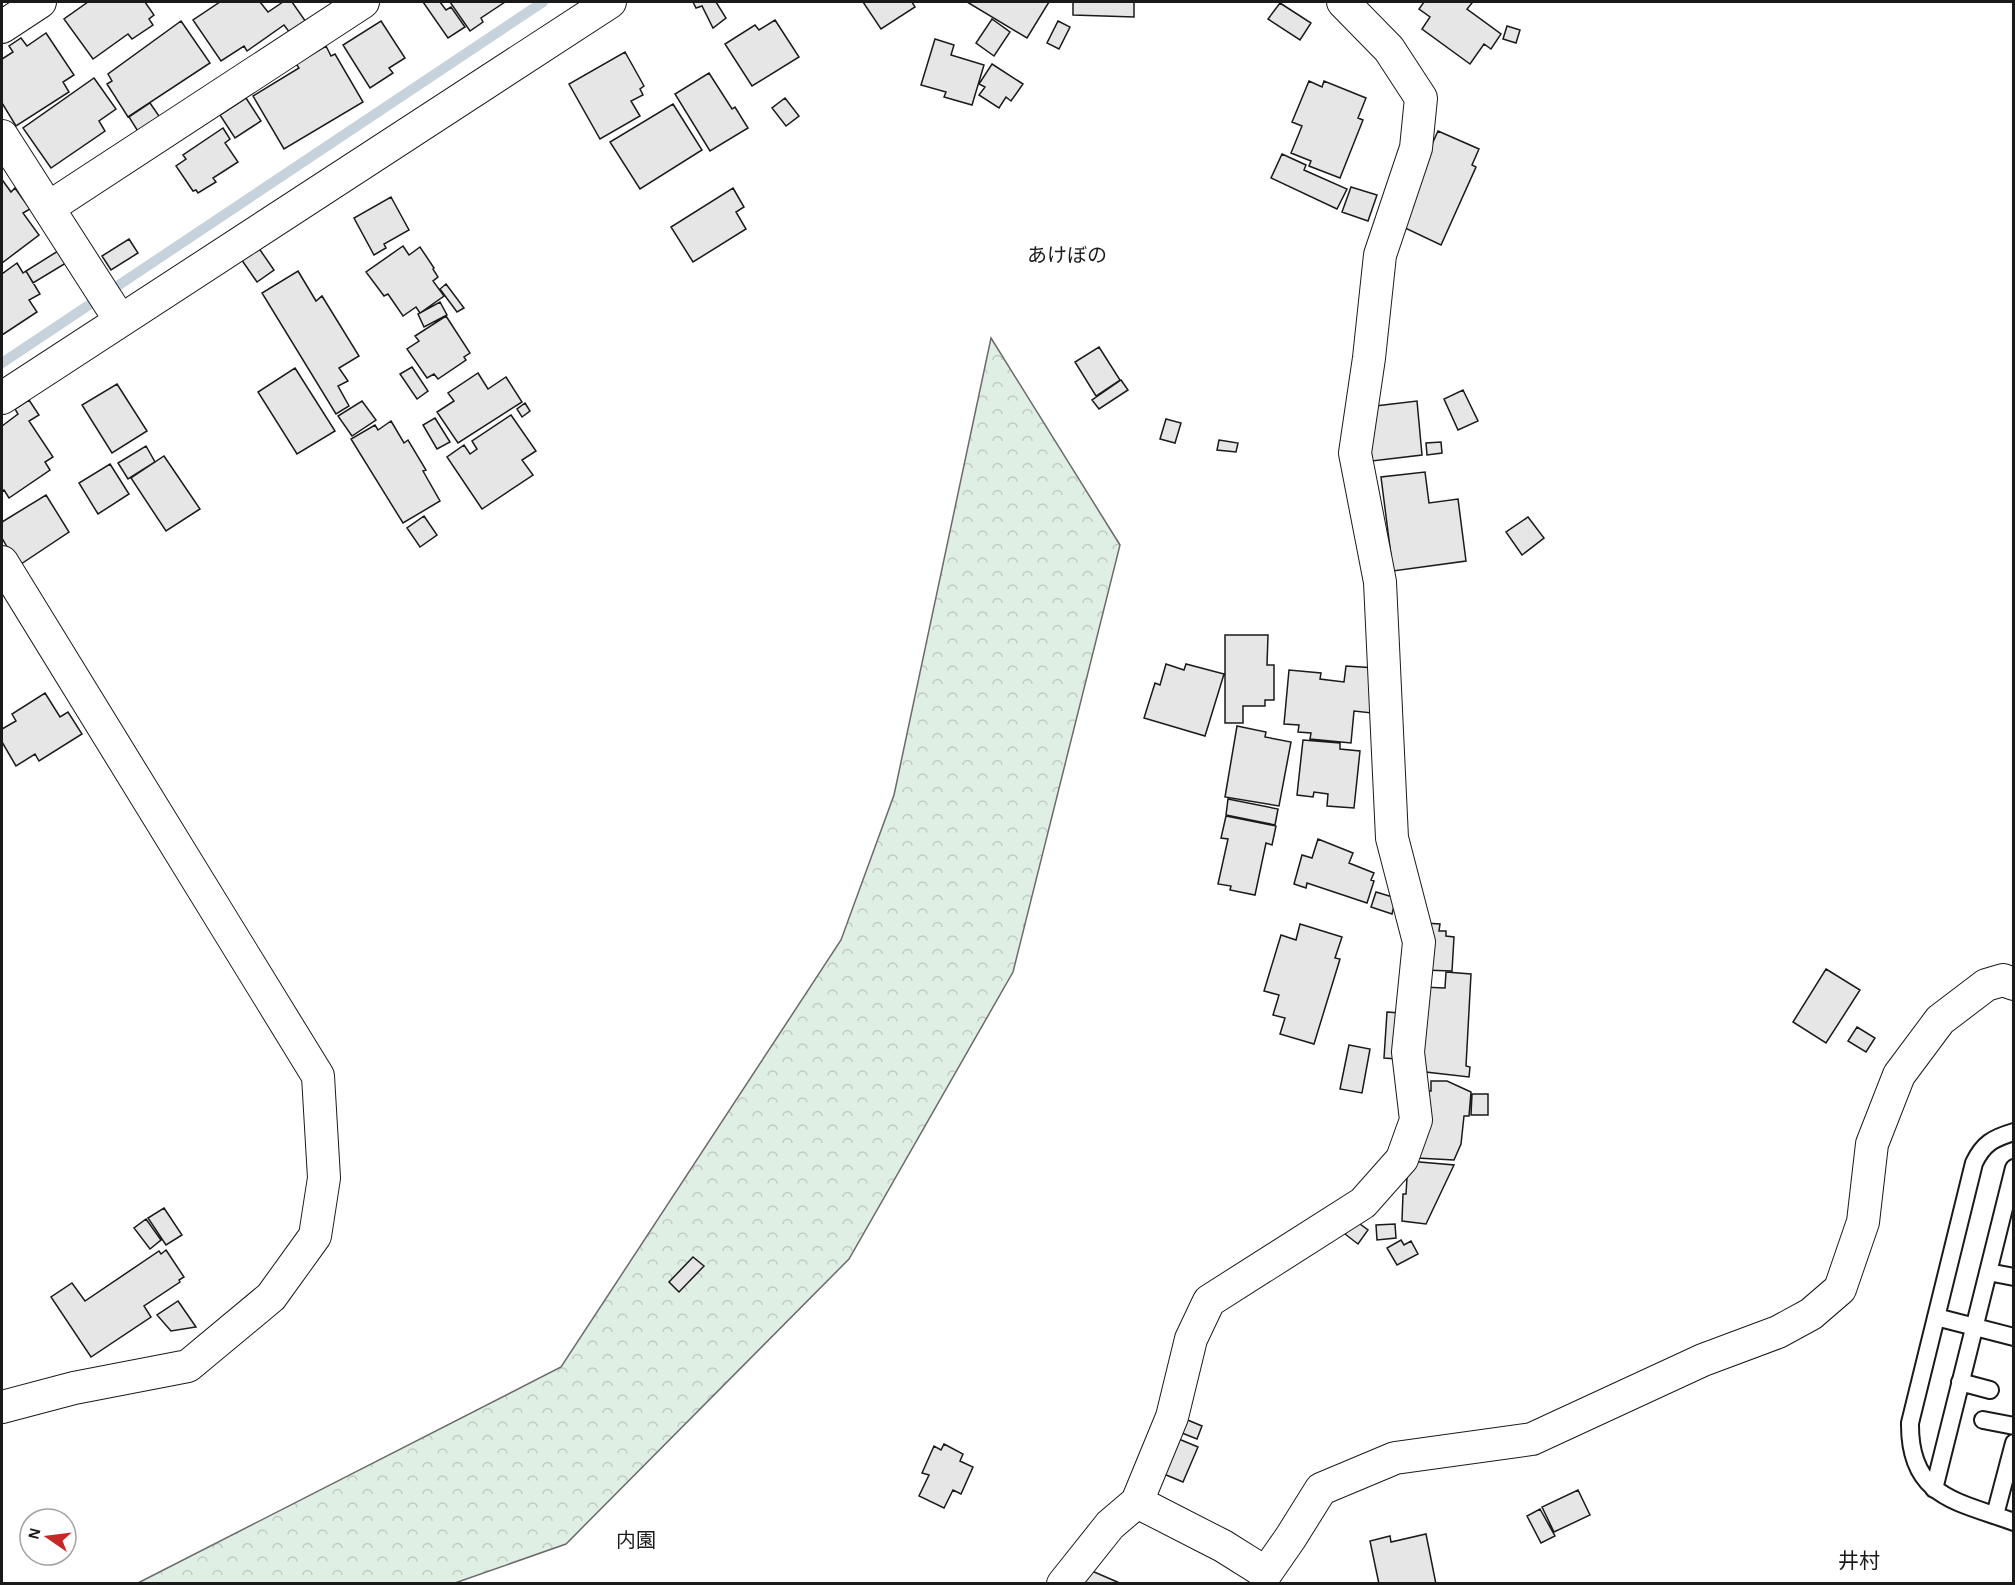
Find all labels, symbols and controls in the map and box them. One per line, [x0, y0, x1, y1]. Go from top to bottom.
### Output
district label: あけぼの [1027, 245, 1107, 266]
north arrow [18, 1507, 78, 1567]
text: N [25, 1526, 44, 1541]
district label: 内園 [616, 1530, 656, 1551]
district label: 井村 [1838, 1550, 1880, 1572]

